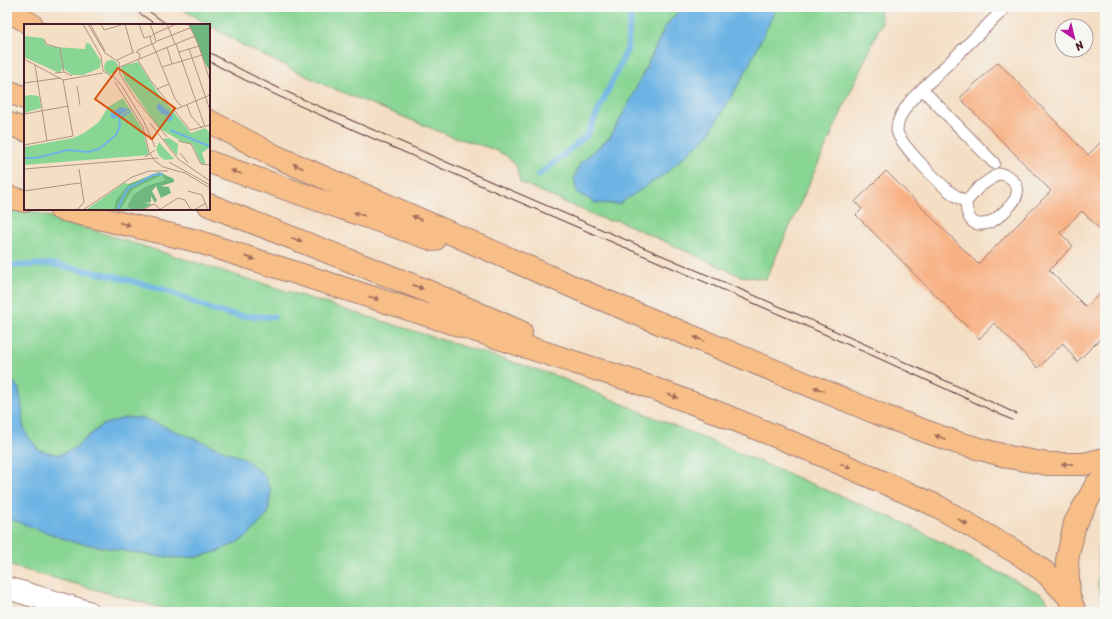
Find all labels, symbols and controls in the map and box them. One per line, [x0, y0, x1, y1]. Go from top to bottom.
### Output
north arrow [1054, 18, 1094, 58]
inset map [24, 24, 210, 210]
text: N [1071, 35, 1089, 56]
one-way arrow [292, 163, 304, 170]
one-way arrow [230, 168, 242, 174]
one-way arrow [352, 211, 364, 217]
one-way arrow [411, 215, 423, 221]
one-way arrow [119, 222, 131, 228]
one-way arrow [292, 238, 304, 244]
one-way arrow [245, 255, 257, 261]
one-way arrow [413, 285, 425, 291]
one-way arrow [368, 295, 380, 301]
one-way arrow [693, 336, 705, 342]
one-way arrow [814, 386, 825, 392]
one-way arrow [667, 393, 679, 399]
one-way arrow [934, 433, 946, 439]
one-way arrow [1060, 461, 1073, 467]
one-way arrow [840, 463, 852, 469]
one-way arrow [957, 518, 969, 525]

